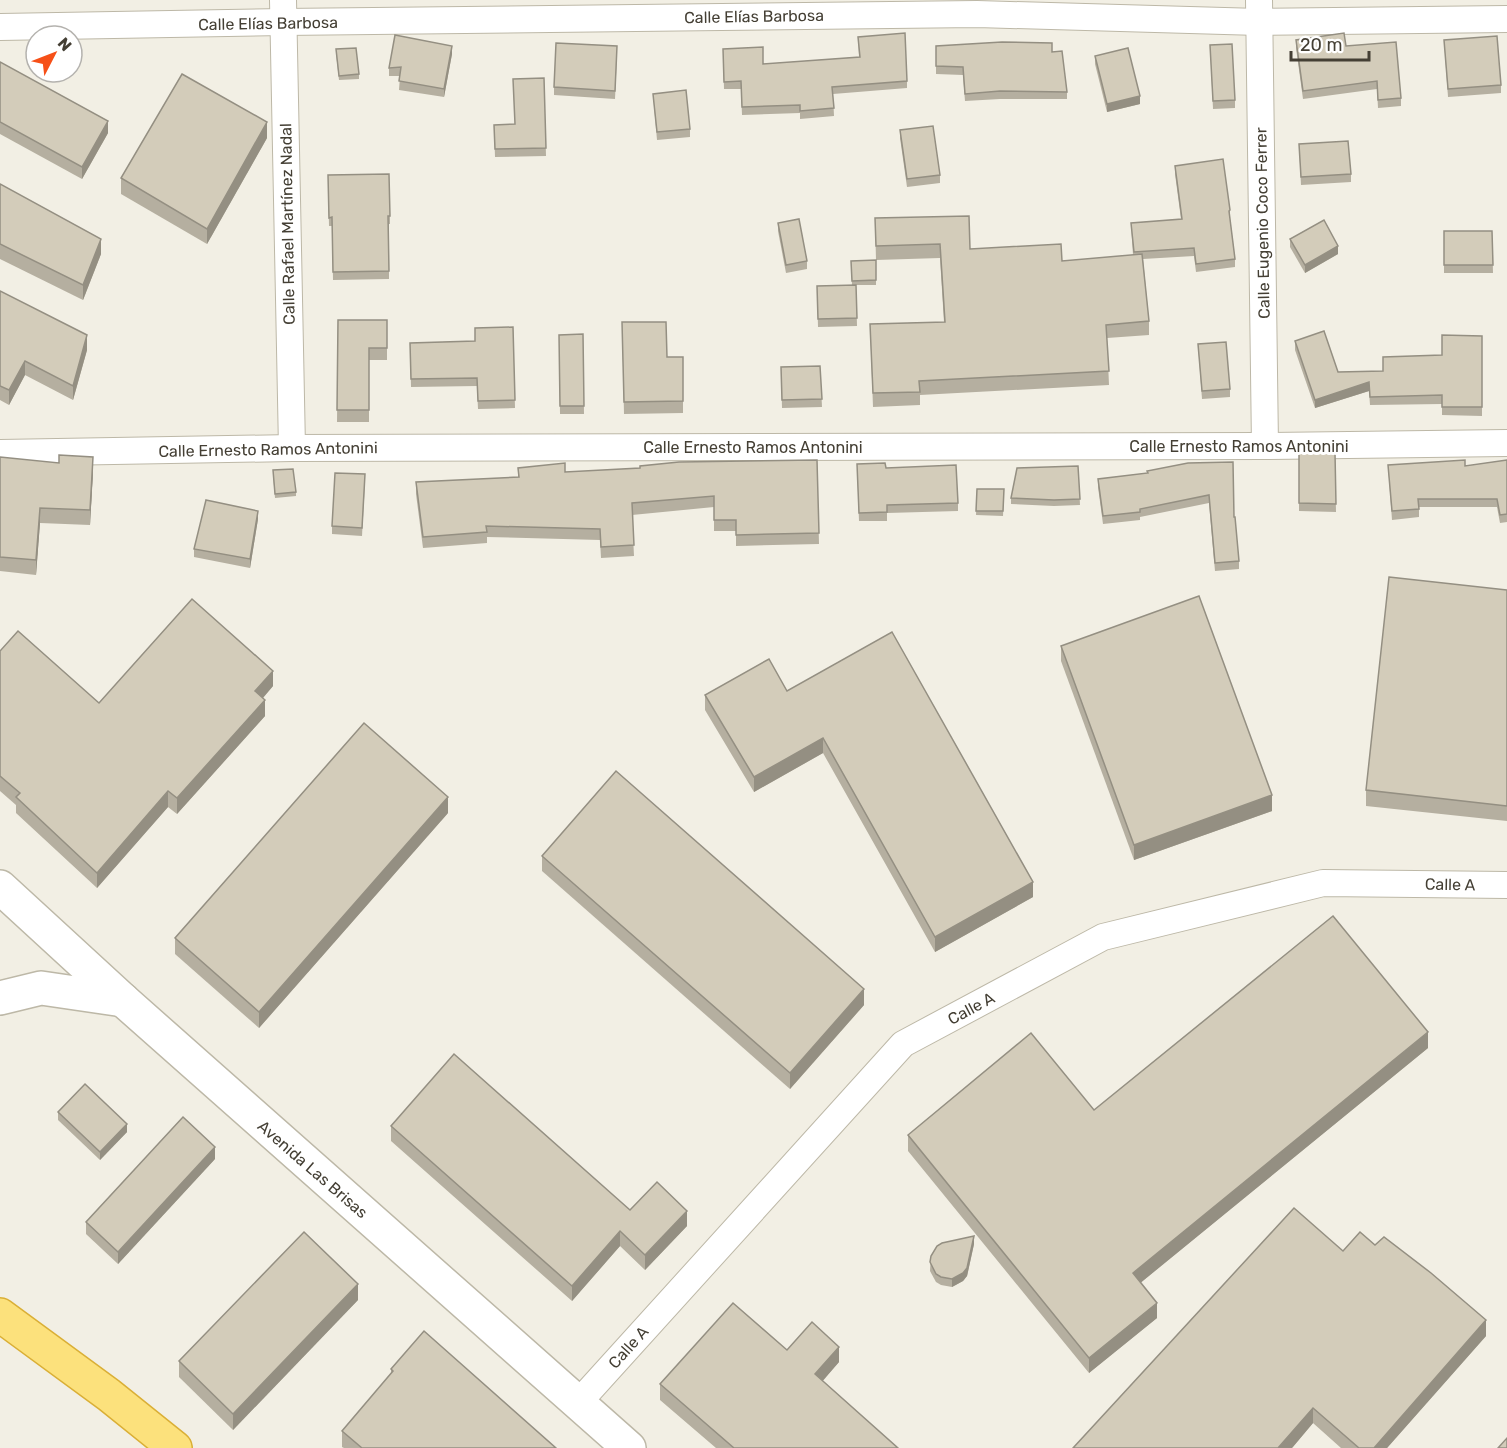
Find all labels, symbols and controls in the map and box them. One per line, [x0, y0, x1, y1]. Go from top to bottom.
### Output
street label: Calle Elías Barbosa [684, 6, 824, 27]
street label: Calle Elías Barbosa [198, 13, 338, 34]
north arrow [24, 24, 84, 84]
scale bar [1291, 24, 1369, 62]
text: N [54, 34, 76, 55]
text: 20 m [1300, 34, 1342, 56]
street label: Calle Rafael Martínez Nadal [276, 123, 299, 325]
street label: Calle Eugenio Coco Ferrer [1251, 127, 1274, 319]
street label: Calle Ernesto Ramos Antonini [1129, 437, 1349, 456]
street label: Calle Ernesto Ramos Antonini [158, 438, 378, 461]
street label: Calle Ernesto Ramos Antonini [643, 438, 863, 457]
street label: Calle A [1425, 875, 1476, 894]
street label: Calle A [945, 988, 998, 1029]
street label: Avenida Las Brisas [254, 1117, 371, 1222]
street label: Calle A [604, 1322, 652, 1372]

